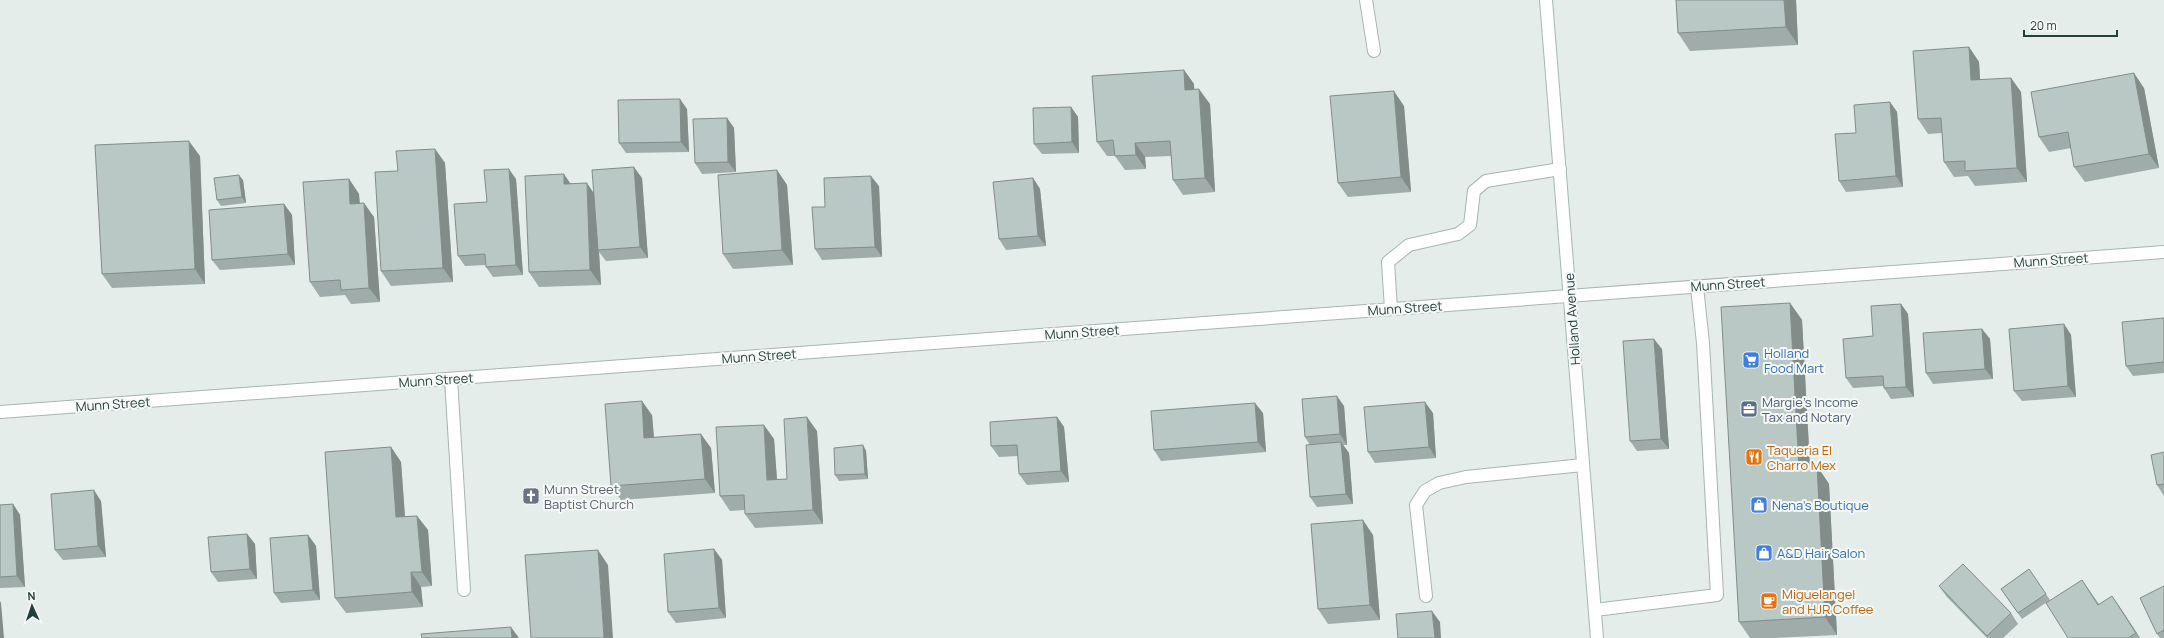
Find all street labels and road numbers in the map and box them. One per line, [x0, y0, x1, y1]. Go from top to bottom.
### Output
street label: Munn Street [2013, 248, 2089, 272]
street label: Holland Avenue [1560, 272, 1584, 366]
street label: Munn Street [1690, 272, 1766, 296]
street label: Munn Street [1367, 296, 1443, 320]
street label: Munn Street [1044, 320, 1120, 344]
street label: Munn Street [721, 344, 797, 368]
street label: Munn Street [398, 368, 474, 392]
street label: Munn Street [75, 392, 151, 416]

